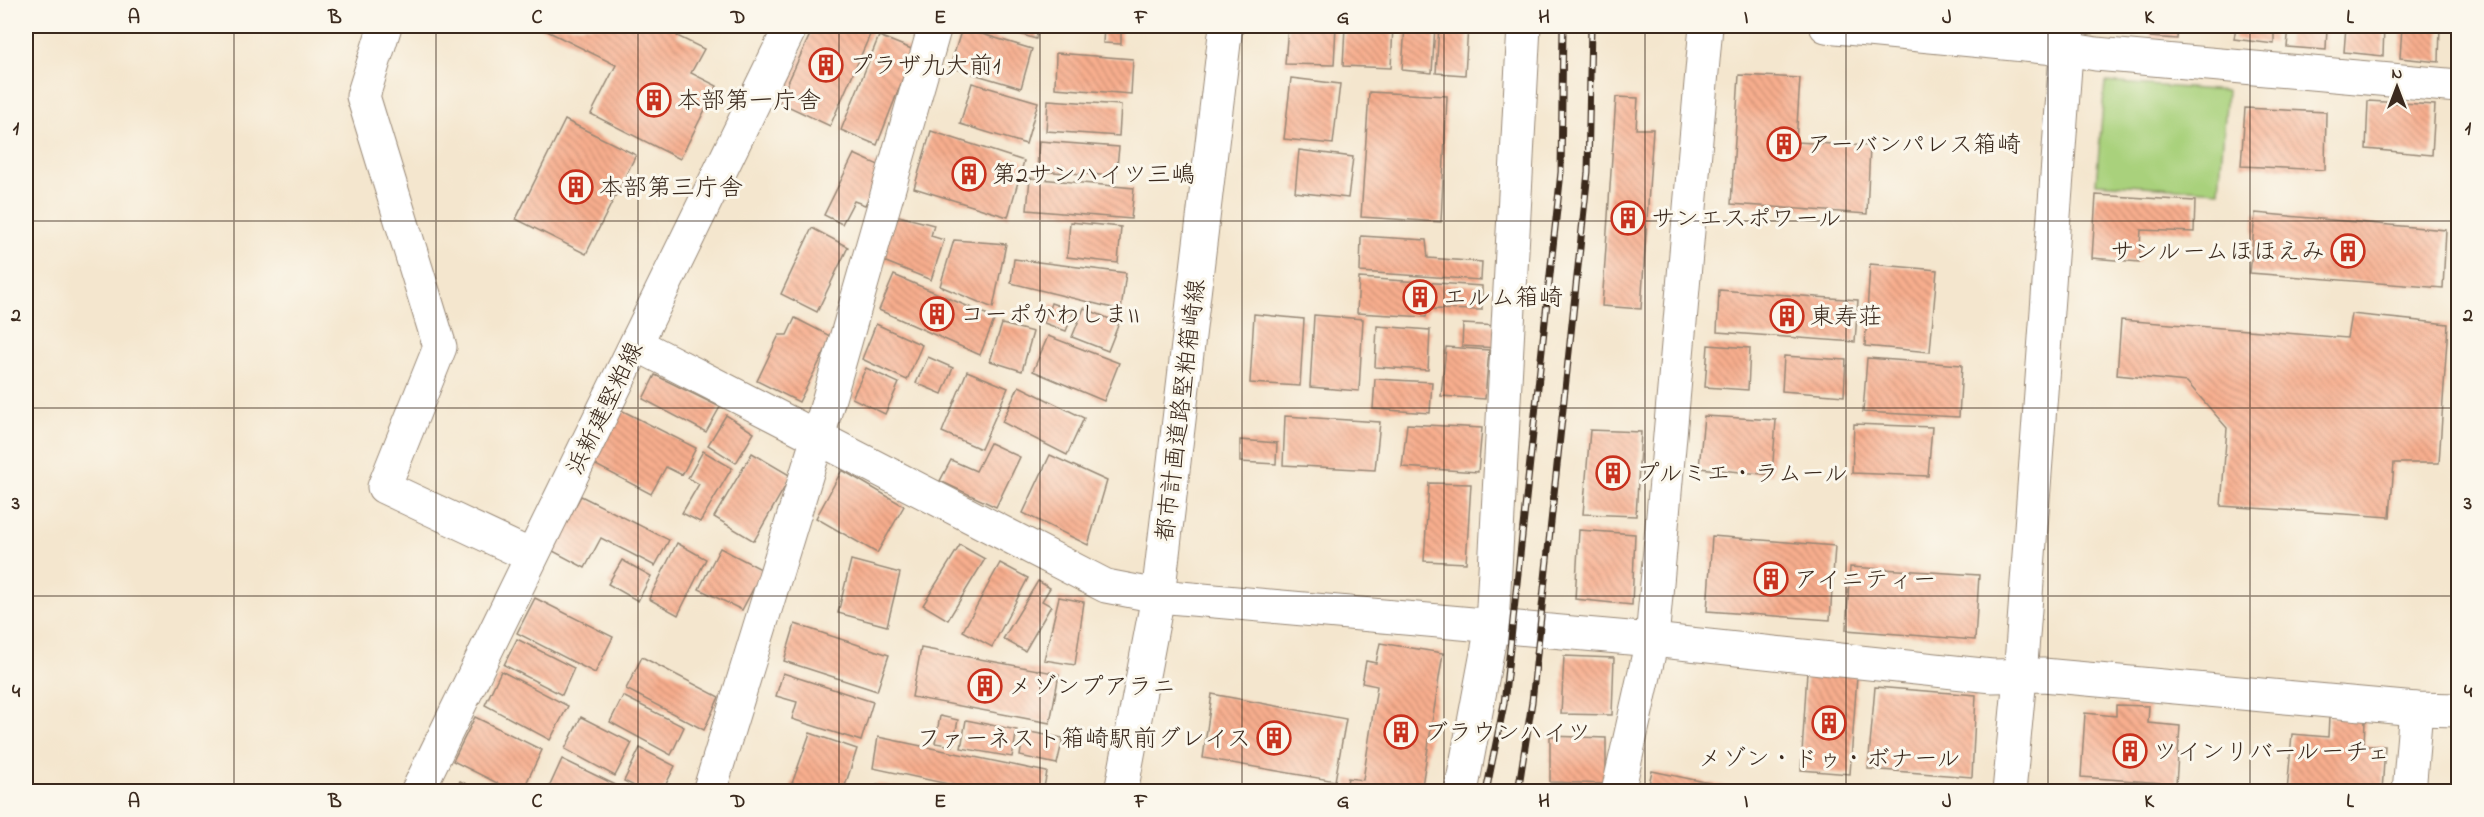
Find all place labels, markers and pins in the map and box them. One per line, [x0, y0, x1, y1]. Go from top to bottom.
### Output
building icon: プラザ九大前1 [808, 47, 844, 83]
place label: プラザ九大前1 [849, 50, 1001, 85]
building icon: 本部第一庁舎 [636, 82, 672, 118]
place label: 本部第一庁舎 [677, 85, 821, 120]
building icon: アーバンパレス箱崎 [1766, 126, 1802, 162]
place label: アーバンパレス箱崎 [1807, 129, 2021, 164]
building icon: 第2サンハイツ三嶋 [951, 156, 987, 192]
place label: 第2サンハイツ三嶋 [992, 159, 1195, 194]
building icon: 本部第三庁舎 [558, 169, 594, 205]
place label: 本部第三庁舎 [599, 172, 743, 207]
building icon: サンエスポワール [1610, 200, 1646, 236]
place label: サンエスポワール [1651, 203, 1842, 238]
building icon: サンルームほほえみ [2330, 233, 2366, 269]
place label: サンルームほほえみ [2110, 236, 2325, 271]
building icon: エルム箱崎 [1402, 279, 1438, 315]
place label: エルム箱崎 [1443, 282, 1563, 317]
building icon: コーポかわしまII [919, 296, 955, 332]
building icon: 東寿荘 [1769, 298, 1805, 334]
place label: コーポかわしまII [960, 299, 1139, 334]
place label: 東寿荘 [1810, 301, 1882, 336]
building icon: プルミエ・ラムール [1595, 455, 1631, 491]
place label: プルミエ・ラムール [1636, 458, 1848, 493]
building icon: アイニティー [1753, 561, 1789, 597]
place label: アイニティー [1794, 564, 1937, 599]
building icon: メゾンプアラニ [967, 668, 1003, 704]
place label: メゾンプアラニ [1008, 671, 1176, 706]
building icon: メゾン・ドゥ・ボナール [1811, 705, 1847, 741]
building icon: ブラウンハイツ [1383, 714, 1419, 750]
place label: ブラウンハイツ [1424, 717, 1591, 752]
building icon: ファーネスト箱崎駅前グレイス [1256, 720, 1292, 756]
place label: ファーネスト箱崎駅前グレイス [916, 723, 1251, 758]
building icon: ツインリバールーチェ [2112, 733, 2148, 769]
place label: ツインリバールーチェ [2153, 736, 2390, 771]
place label: メゾン・ドゥ・ボナール [1698, 743, 1960, 778]

